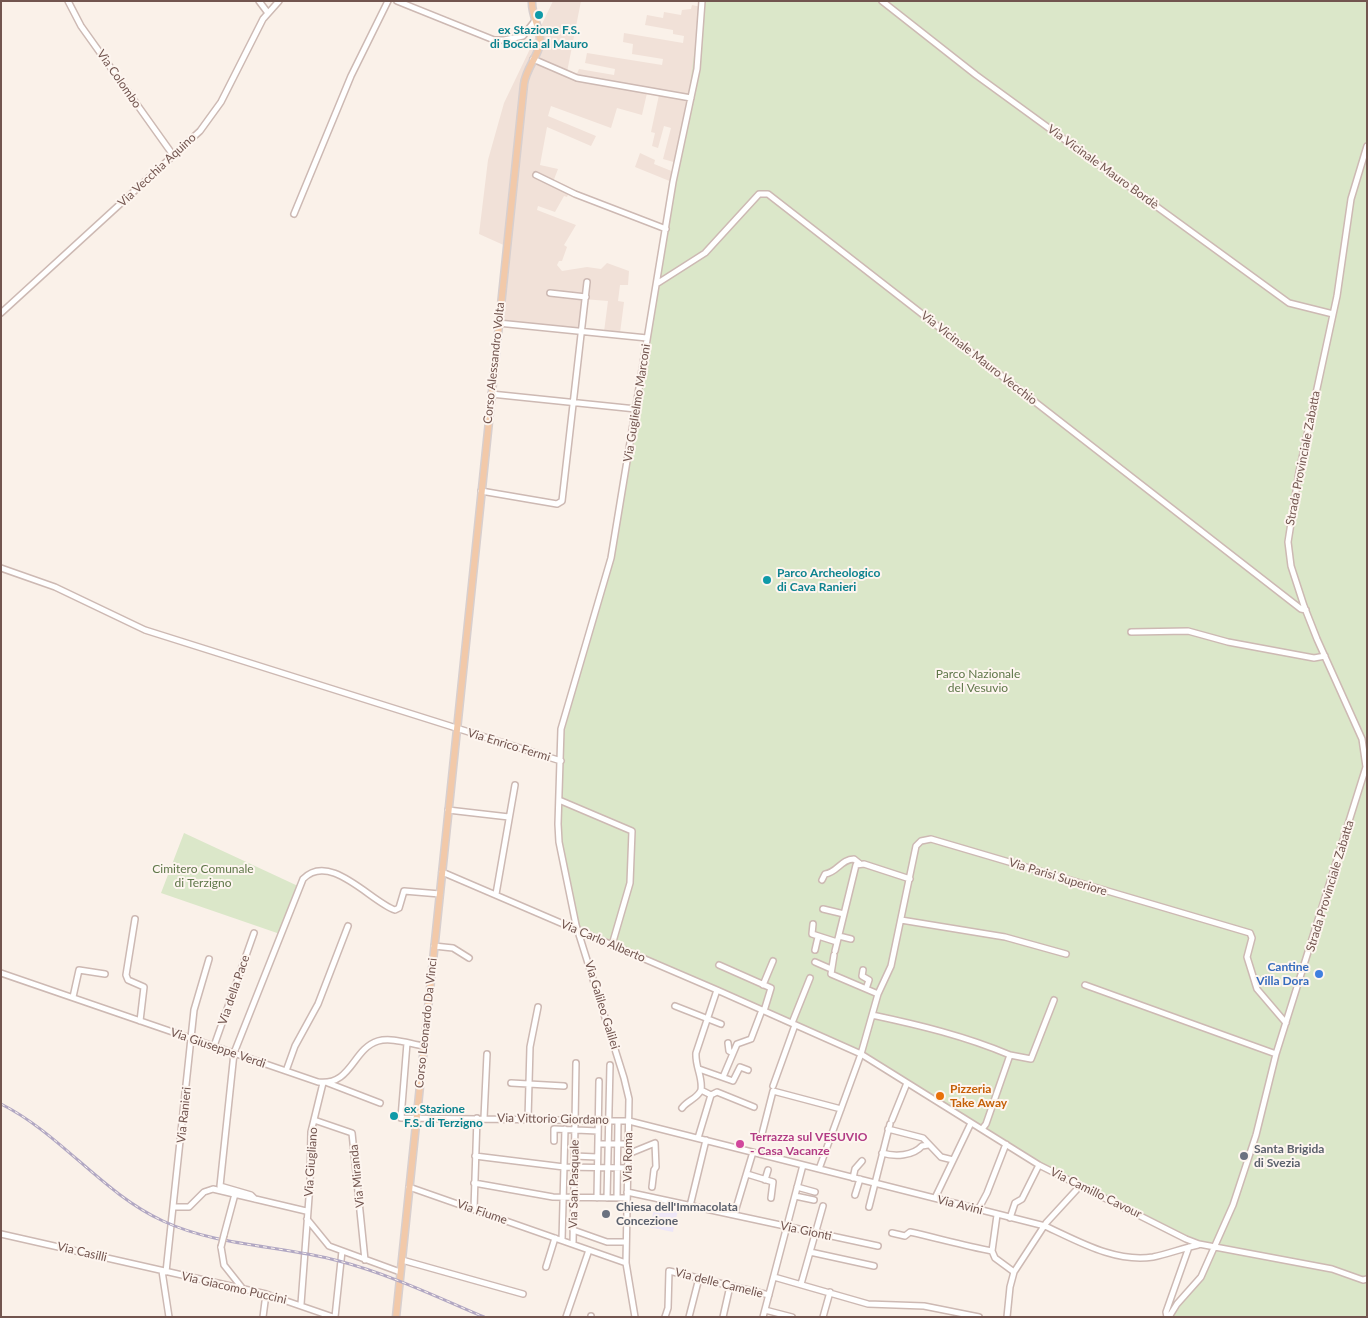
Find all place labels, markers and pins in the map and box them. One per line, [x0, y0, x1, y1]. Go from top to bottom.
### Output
marker: ex Stazione F.S. di Boccia al Mauro [533, 9, 545, 21]
place label: ex Stazione F.S. di Boccia al Mauro [490, 23, 588, 51]
place label: Parco Archeologico di Cava Ranieri [777, 566, 880, 594]
marker: Parco Archeologico di Cava Ranieri [761, 574, 773, 586]
place label: Cantine Villa Dora [1256, 960, 1309, 988]
marker: Cantine Villa Dora [1313, 968, 1325, 980]
place label: Pizzeria Take Away [950, 1082, 1007, 1110]
marker: Pizzeria Take Away [934, 1090, 946, 1102]
place label: ex Stazione F.S. di Terzigno [404, 1102, 483, 1130]
marker: ex Stazione F.S. di Terzigno [388, 1110, 400, 1122]
place label: Terrazza sul VESUVIO - Casa Vacanze [750, 1130, 867, 1158]
marker: Terrazza sul VESUVIO - Casa Vacanze [734, 1138, 746, 1150]
place label: Santa Brigida di Svezia [1254, 1142, 1324, 1170]
marker: Santa Brigida di Svezia [1238, 1150, 1250, 1162]
place label: Chiesa dell'Immacolata Concezione [616, 1200, 738, 1228]
marker: Chiesa dell'Immacolata Concezione [600, 1208, 612, 1220]

